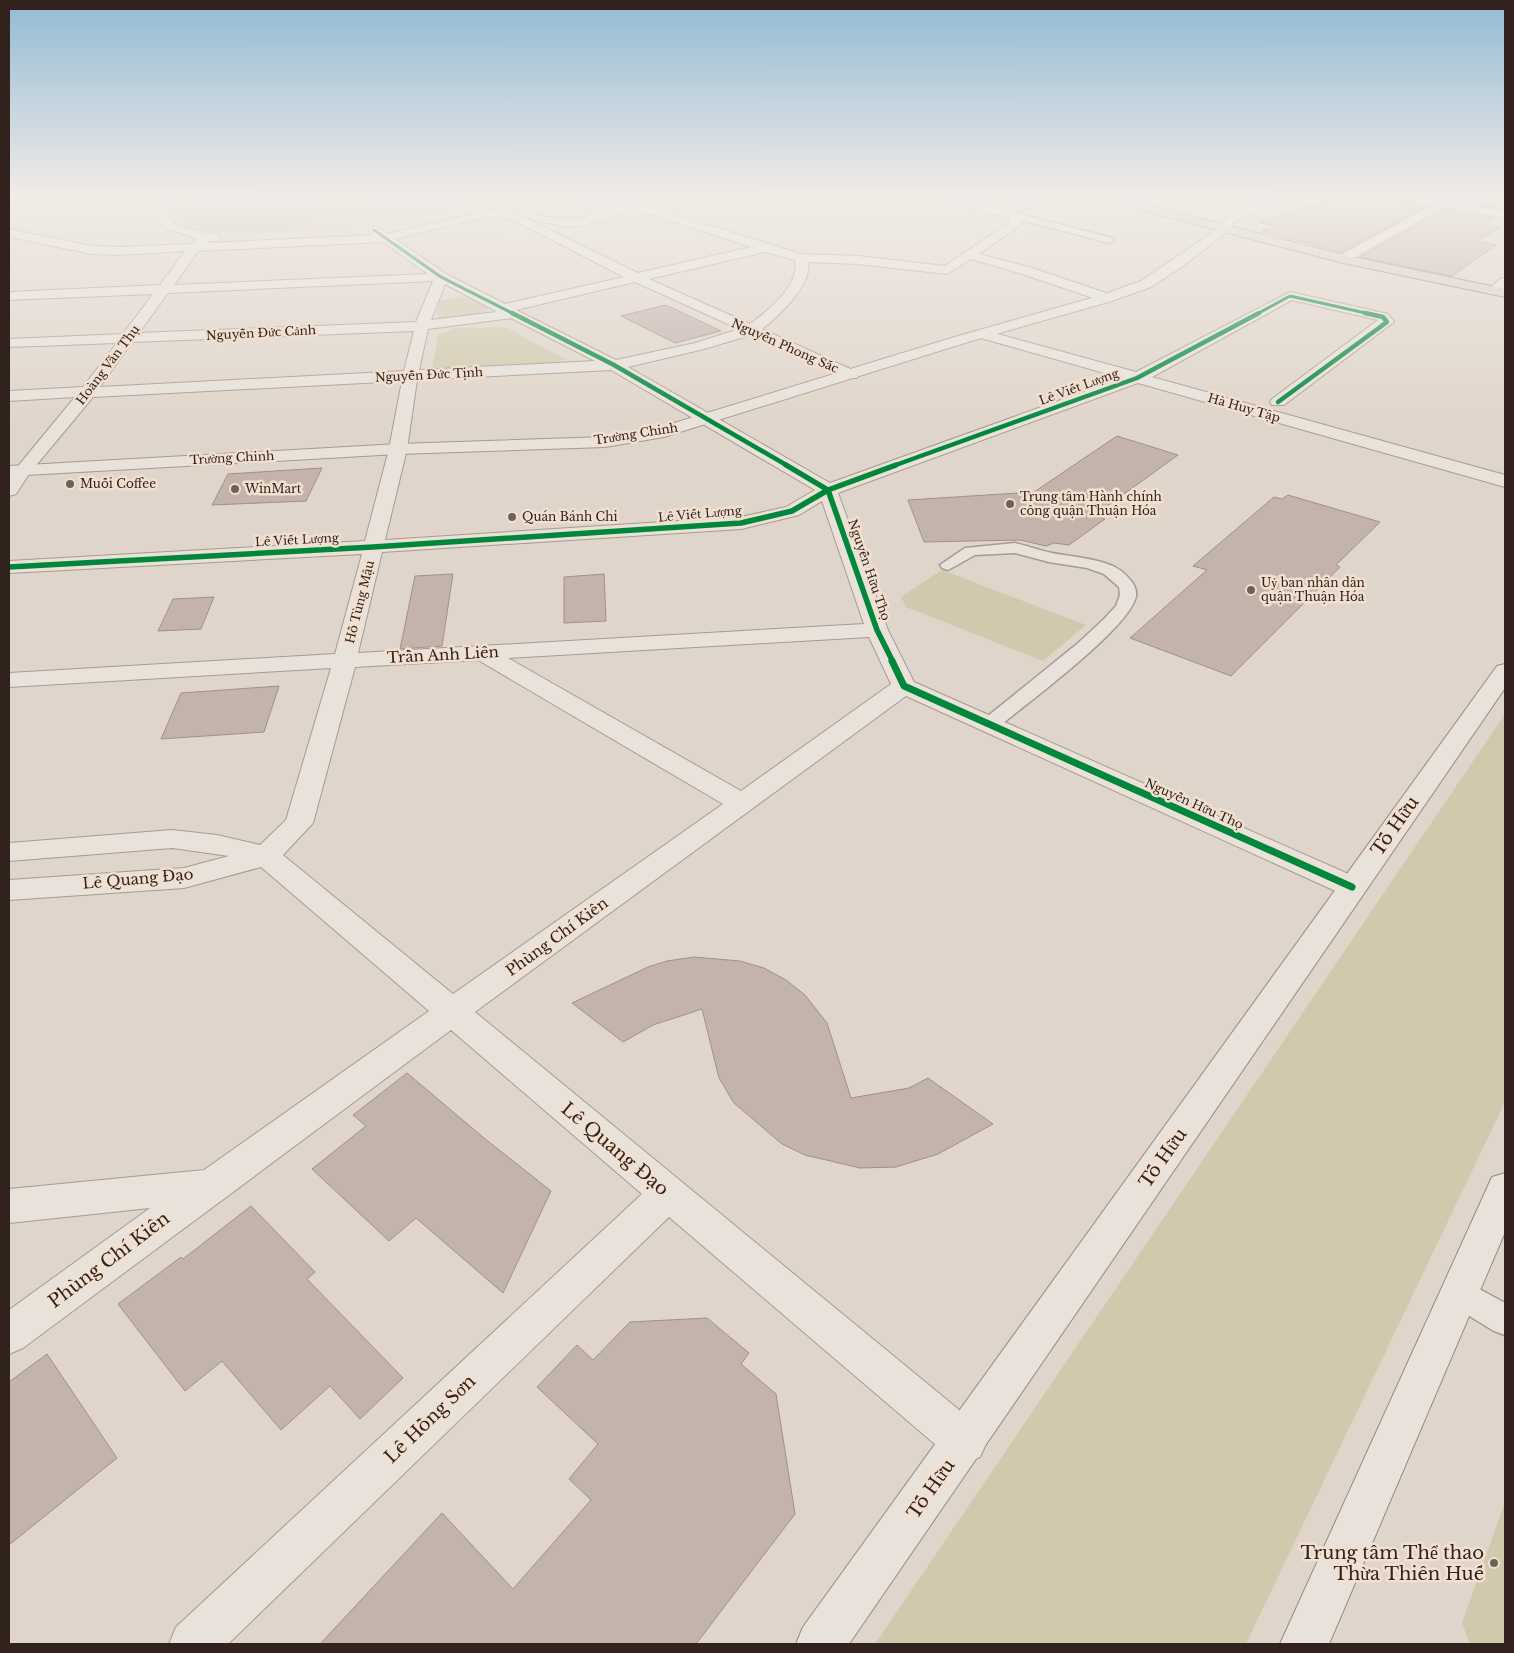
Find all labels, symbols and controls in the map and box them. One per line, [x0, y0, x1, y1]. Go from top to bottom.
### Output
street label: Nguyễn Phong Sắc [729, 315, 842, 376]
street label: Hoàng Văn Thụ [73, 322, 142, 407]
street label: Nguyễn Đức Cảnh [206, 322, 316, 343]
street label: Nguyễn Đức Tịnh [375, 364, 483, 385]
street label: Lê Viết Lượng [1037, 365, 1122, 408]
street label: Hà Huy Tập [1206, 390, 1282, 425]
street label: Trường Chinh [593, 419, 679, 448]
street label: Trường Chinh [189, 448, 275, 467]
place label: Muối Coffee [80, 476, 156, 491]
marker: Muối Coffee [64, 478, 76, 490]
place label: WinMart [244, 481, 302, 496]
marker: WinMart [229, 483, 241, 495]
place label: Trung tâm Hành chính công quận Thuận Hóa [1020, 489, 1162, 518]
marker: Trung tâm Hành chính công quận Thuận Hóa [1004, 498, 1016, 510]
street label: Lê Viết Lượng [658, 502, 743, 525]
place label: Quán Bánh Chi [522, 509, 618, 524]
marker: Quán Bánh Chi [506, 511, 518, 523]
street label: Nguyễn Hữu Thọ [845, 517, 894, 623]
street label: Lê Viết Lượng [255, 530, 340, 549]
street label: Hồ Tùng Mậu [342, 559, 377, 645]
place label: Uỷ ban nhân dân quận Thuận Hóa [1261, 575, 1365, 604]
marker: Uỷ ban nhân dân quận Thuận Hóa [1245, 584, 1257, 596]
street label: Trần Anh Liên [387, 642, 499, 667]
street label: Nguyễn Hữu Thọ [1143, 775, 1246, 832]
street label: Tố Hữu [1367, 792, 1423, 860]
street label: Lê Quang Đạo [82, 864, 194, 893]
street label: Phùng Chí Kiên [502, 893, 611, 980]
street label: Lê Quang Đạo [557, 1098, 673, 1200]
street label: Tố Hữu [1135, 1124, 1191, 1192]
street label: Phùng Chí Kiên [44, 1207, 174, 1313]
street label: Lê Hồng Sơn [380, 1370, 480, 1468]
street label: Tố Hữu [903, 1455, 959, 1523]
place label: Trung tâm Thể thao Thừa Thiên Huế [1300, 1542, 1484, 1585]
marker: Trung tâm Thể thao Thừa Thiên Huế [1488, 1557, 1500, 1569]

